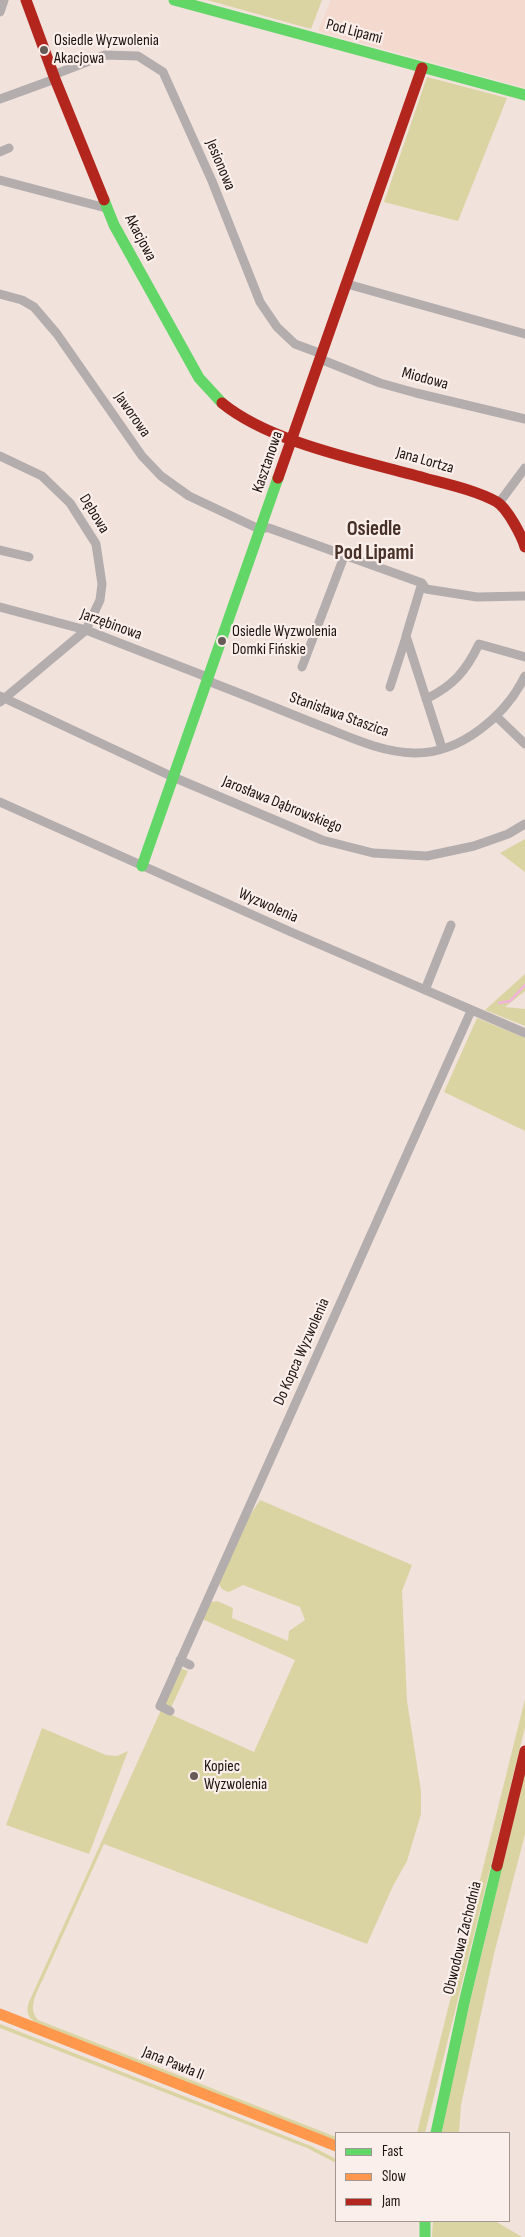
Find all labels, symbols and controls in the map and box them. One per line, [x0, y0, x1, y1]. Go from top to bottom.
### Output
street label: Pod Lipami [324, 15, 384, 49]
place label: Osiedle Wyzwolenia Akacjowa [54, 31, 159, 69]
marker: Osiedle Wyzwolenia Akacjowa [38, 44, 50, 56]
street label: Jesionowa [201, 137, 239, 193]
street label: Akacjowa [120, 211, 160, 265]
street label: Miodowa [400, 364, 450, 394]
street label: Jaworowa [110, 389, 154, 441]
street label: Kasztanowa [249, 429, 287, 495]
street label: Jana Lortza [394, 444, 456, 478]
street label: Dębowa [75, 491, 113, 537]
district label: Osiedle Pod Lipami [334, 517, 414, 567]
street label: Jarzębinowa [78, 605, 144, 645]
place label: Osiedle Wyzwolenia Domki Fińskie [232, 622, 337, 660]
marker: Osiedle Wyzwolenia Domki Fińskie [216, 635, 228, 647]
street label: Stanisława Staszica [287, 688, 391, 742]
street label: Jarosława Dąbrowskiego [219, 772, 345, 838]
street label: Wyzwolenia [235, 884, 301, 928]
street label: Do Kopca Wyzwolenia [270, 1295, 334, 1409]
place label: Kopiec Wyzwolenia [204, 1757, 267, 1795]
marker: Kopiec Wyzwolenia [188, 1770, 200, 1782]
street label: Obwodowa Zachodnia [440, 1879, 486, 1997]
street label: Jana Pawła II [139, 2043, 207, 2085]
legend [335, 2132, 510, 2222]
text: Fast [382, 2142, 403, 2161]
text: Slow [382, 2167, 406, 2186]
text: Jam [382, 2192, 400, 2211]

